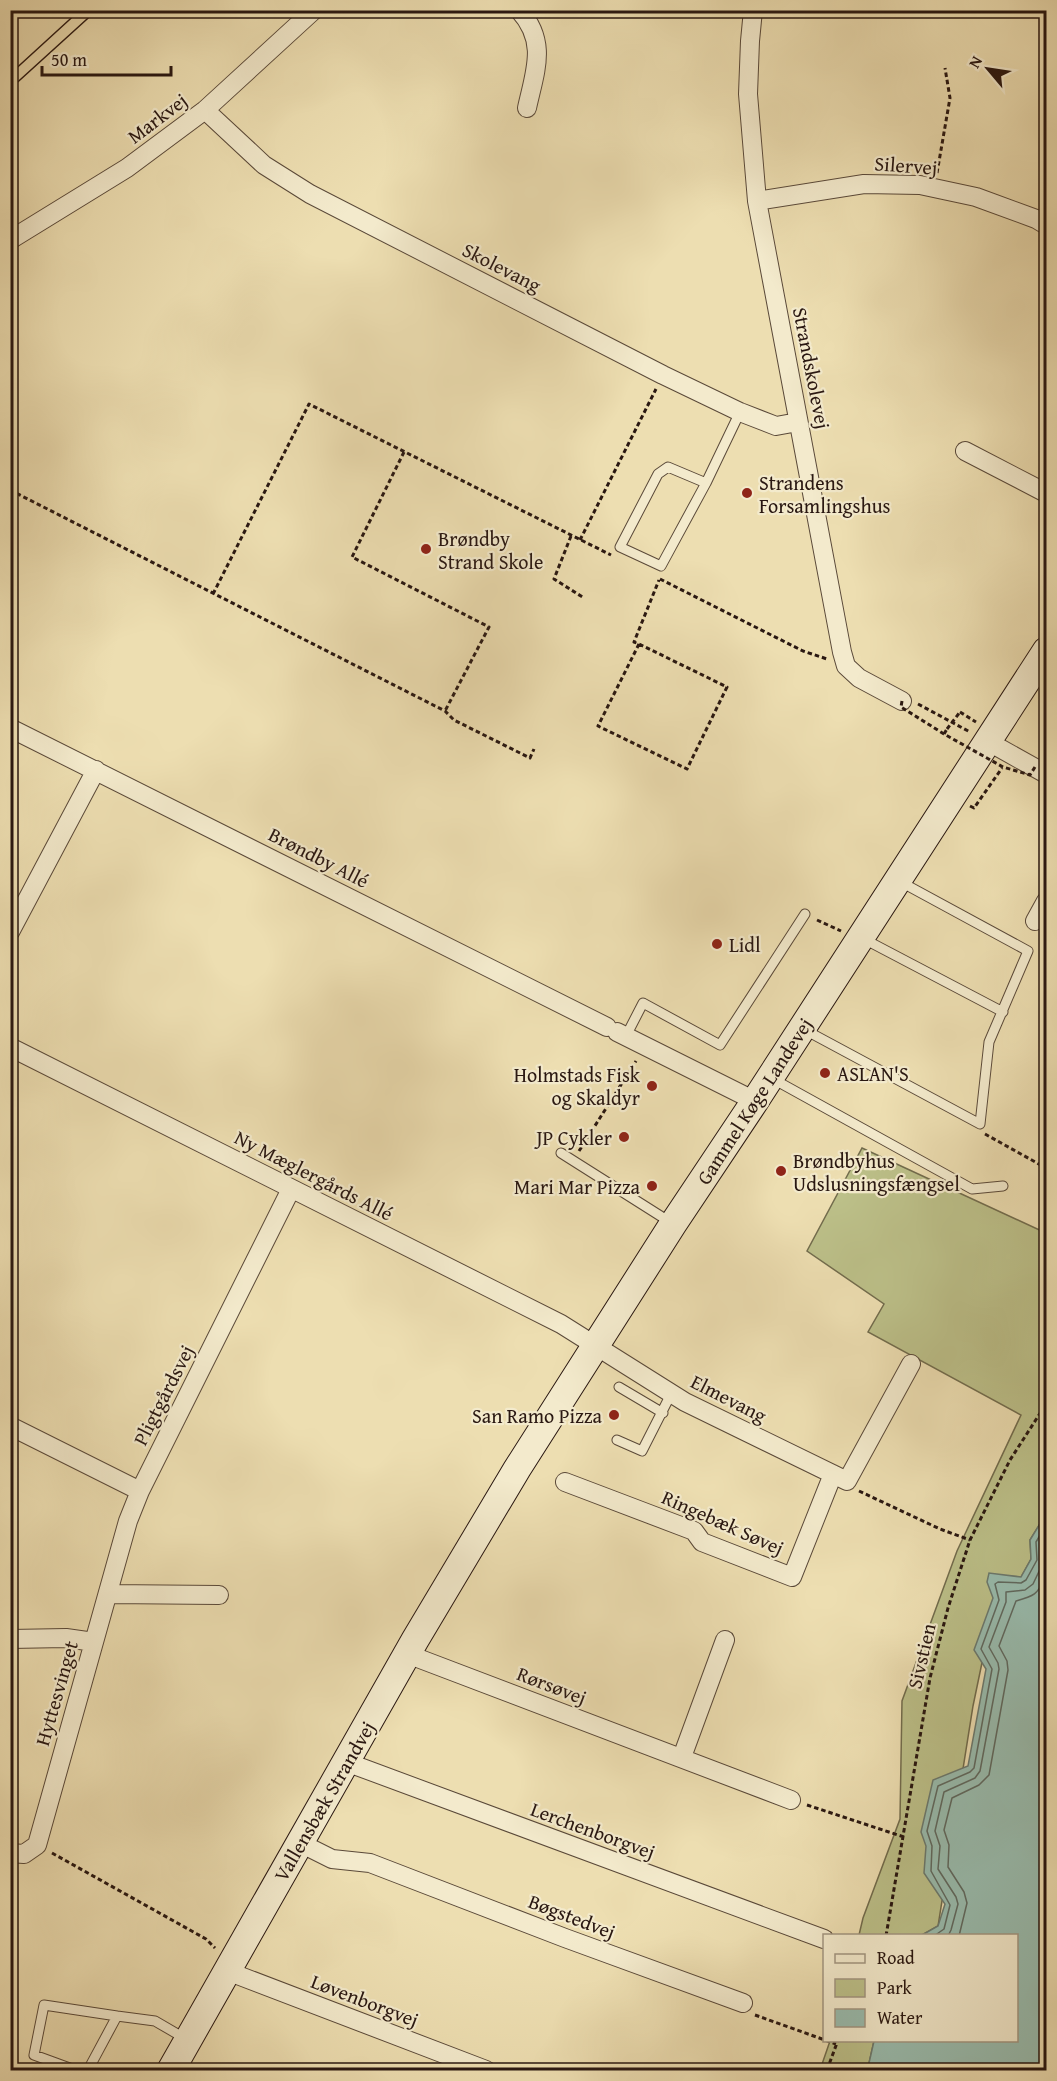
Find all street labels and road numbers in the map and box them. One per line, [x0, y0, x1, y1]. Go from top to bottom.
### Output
street label: Markvej [121, 86, 193, 150]
street label: Silervej [874, 148, 938, 182]
street label: Skolevang [458, 235, 546, 299]
street label: Strandskolevej [786, 305, 838, 431]
street label: Brøndby Allé [264, 819, 374, 895]
street label: Gammel Køge Landevej [689, 1012, 819, 1190]
street label: Ny Mæglergårds Allé [230, 1123, 398, 1227]
street label: Pligtgårdsvej [125, 1340, 201, 1450]
street label: Elmevang [686, 1367, 772, 1429]
street label: Ringebæk Søvej [657, 1482, 789, 1562]
street label: Sivstien [899, 1620, 943, 1692]
street label: Hyttesvinget [27, 1637, 85, 1749]
street label: Rørsøvej [513, 1659, 591, 1711]
street label: Vallensbæk Strandvej [266, 1716, 382, 1886]
street label: Lerchenborgvej [527, 1794, 659, 1866]
street label: Bøgstedvej [524, 1886, 620, 1946]
street label: Løvenborgvej [307, 1966, 423, 2034]

